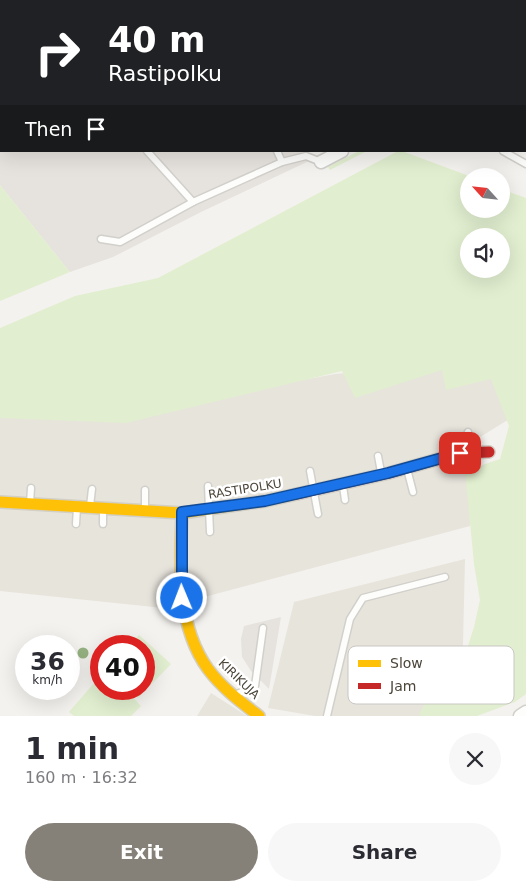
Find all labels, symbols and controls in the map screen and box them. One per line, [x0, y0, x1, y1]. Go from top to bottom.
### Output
icon: right [25, 20, 90, 85]
text: 40 m [108, 20, 205, 60]
text: Rastipolku [108, 61, 222, 86]
icon: arrive [82, 115, 110, 143]
text: Then [25, 118, 72, 140]
north arrow [460, 168, 510, 218]
map controls [460, 168, 510, 278]
button: sound [460, 228, 510, 278]
pin [439, 432, 481, 474]
icon: arrive [446, 439, 474, 467]
street label: RASTIPOLKU [207, 476, 283, 502]
position arrow [155, 571, 207, 623]
speed limit sign: 40 [90, 635, 155, 700]
legend [348, 646, 514, 704]
text: 36 [30, 647, 65, 676]
text: Slow [390, 655, 423, 671]
street label: KIRIKUJA [216, 656, 263, 702]
text: km/h [32, 673, 63, 687]
text: Jam [389, 678, 416, 694]
text: 1 min [25, 731, 119, 766]
button: close [449, 733, 501, 785]
text: 160 m · 16:32 [25, 768, 138, 787]
button: Exit [25, 823, 258, 881]
button: Share [268, 823, 501, 881]

